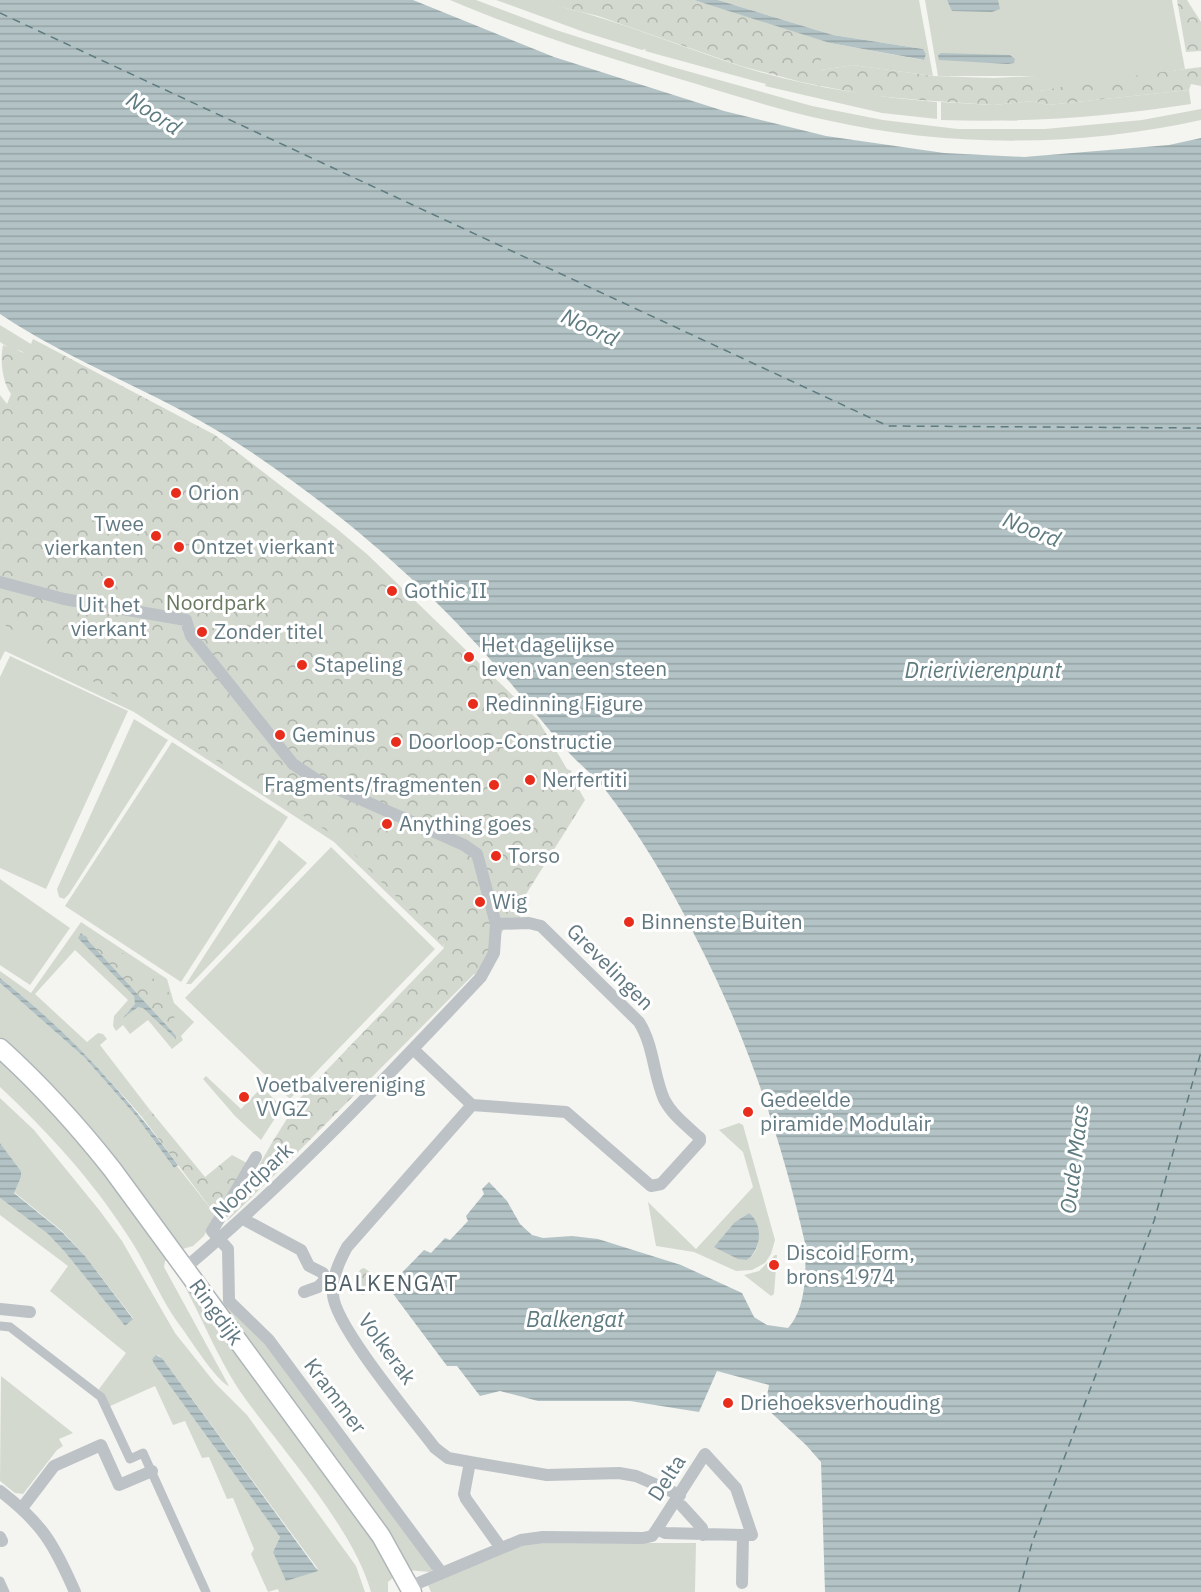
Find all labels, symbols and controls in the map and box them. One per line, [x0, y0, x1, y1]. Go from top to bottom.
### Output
water label: Noord [121, 84, 187, 141]
water label: Noord [557, 301, 624, 352]
place label: Orion [188, 478, 240, 506]
marker: Orion [169, 486, 183, 500]
water label: Noord [999, 504, 1066, 553]
place label: Twee vierkanten [44, 509, 144, 561]
marker: Twee vierkanten [149, 529, 163, 543]
place label: Ontzet vierkant [191, 532, 335, 560]
marker: Ontzet vierkant [172, 540, 186, 554]
marker: Uit het vierkant [102, 576, 116, 590]
place label: Gothic II [404, 576, 487, 604]
marker: Gothic II [385, 584, 399, 598]
park label: Noordpark [166, 588, 266, 616]
place label: Uit het vierkant [71, 590, 147, 642]
place label: Zonder titel [214, 617, 324, 645]
marker: Zonder titel [195, 625, 209, 639]
place label: Het dagelijkse leven van een steen [481, 630, 667, 682]
place label: Stapeling [314, 650, 402, 678]
marker: Het dagelijkse leven van een steen [462, 650, 476, 664]
water label: Drierivierenpunt [905, 655, 1062, 684]
marker: Stapeling [295, 658, 309, 672]
place label: Redinning Figure [485, 689, 643, 717]
marker: Redinning Figure [466, 697, 480, 711]
place label: Geminus [292, 720, 376, 748]
place label: Doorloop-Constructie [408, 727, 612, 755]
marker: Geminus [273, 728, 287, 742]
marker: Doorloop-Constructie [389, 735, 403, 749]
place label: Nerfertiti [542, 765, 627, 793]
place label: Fragments/fragmenten [264, 770, 482, 798]
marker: Nerfertiti [523, 773, 537, 787]
marker: Fragments/fragmenten [487, 778, 501, 792]
place label: Anything goes [399, 809, 532, 837]
marker: Anything goes [380, 817, 394, 831]
place label: Torso [508, 841, 560, 869]
marker: Torso [489, 849, 503, 863]
place label: Wig [492, 887, 527, 915]
marker: Wig [473, 895, 487, 909]
place label: Binnenste Buiten [641, 907, 803, 935]
marker: Binnenste Buiten [622, 915, 636, 929]
street label: Grevelingen [561, 917, 660, 1016]
place label: Voetbalvereniging VVGZ [256, 1070, 425, 1122]
place label: Gedeelde piramide Modulair [760, 1085, 932, 1137]
marker: Voetbalvereniging VVGZ [237, 1090, 251, 1104]
water label: Oude Maas [1052, 1103, 1095, 1215]
marker: Gedeelde piramide Modulair [741, 1105, 755, 1119]
street label: Noordpark [206, 1136, 299, 1225]
place label: Discoid Form, brons 1974 [786, 1238, 915, 1290]
marker: Discoid Form, brons 1974 [767, 1258, 781, 1272]
district label: BALKENGAT [323, 1268, 459, 1297]
street label: Ringdijk [183, 1273, 250, 1350]
water label: Balkengat [526, 1304, 625, 1333]
street label: Volkerak [352, 1307, 423, 1390]
street label: Krammer [298, 1352, 374, 1439]
place label: Driehoeksverhouding [740, 1388, 940, 1416]
marker: Driehoeksverhouding [721, 1396, 735, 1410]
street label: Delta [641, 1449, 691, 1506]

